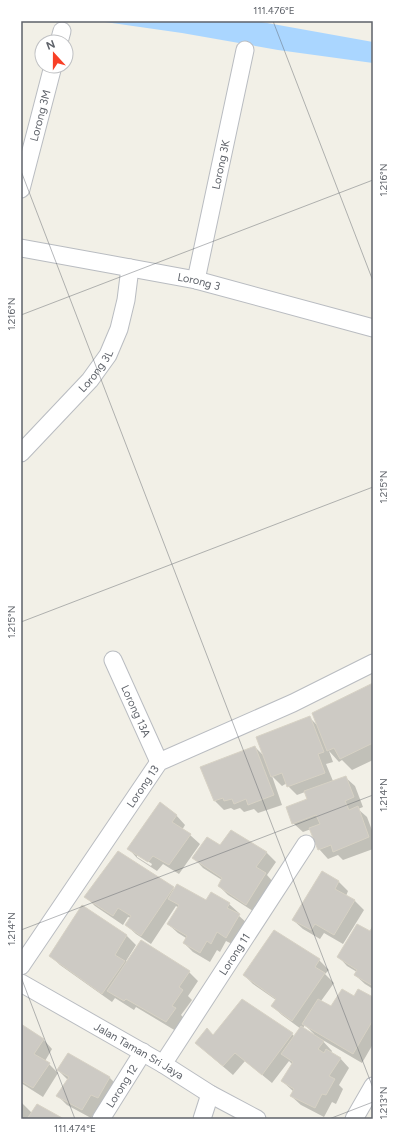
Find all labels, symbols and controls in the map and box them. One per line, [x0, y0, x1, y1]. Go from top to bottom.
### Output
text: 111.476°E [253, 4, 295, 17]
north arrow [34, 34, 74, 74]
text: N [44, 38, 57, 53]
street label: Lorong 3M [28, 88, 54, 143]
street label: Lorong 3K [209, 138, 233, 191]
text: 1.216°N [377, 163, 390, 197]
street label: Lorong 3 [176, 271, 222, 293]
text: 1.216°N [5, 297, 18, 331]
street label: Lorong 3L [76, 348, 116, 395]
text: 1.215°N [377, 470, 390, 504]
text: 1.215°N [5, 605, 18, 639]
street label: Lorong 13A [118, 683, 153, 740]
street label: Lorong 13 [124, 763, 162, 810]
text: 1.214°N [377, 778, 390, 812]
text: 1.214°N [5, 912, 18, 946]
street label: Lorong 11 [217, 931, 253, 978]
street label: Jalan Taman Sri Jaya [92, 1020, 186, 1082]
street label: Lorong 12 [104, 1062, 140, 1110]
text: 1.213°N [377, 1087, 390, 1119]
text: 111.474°E [54, 1122, 96, 1135]

